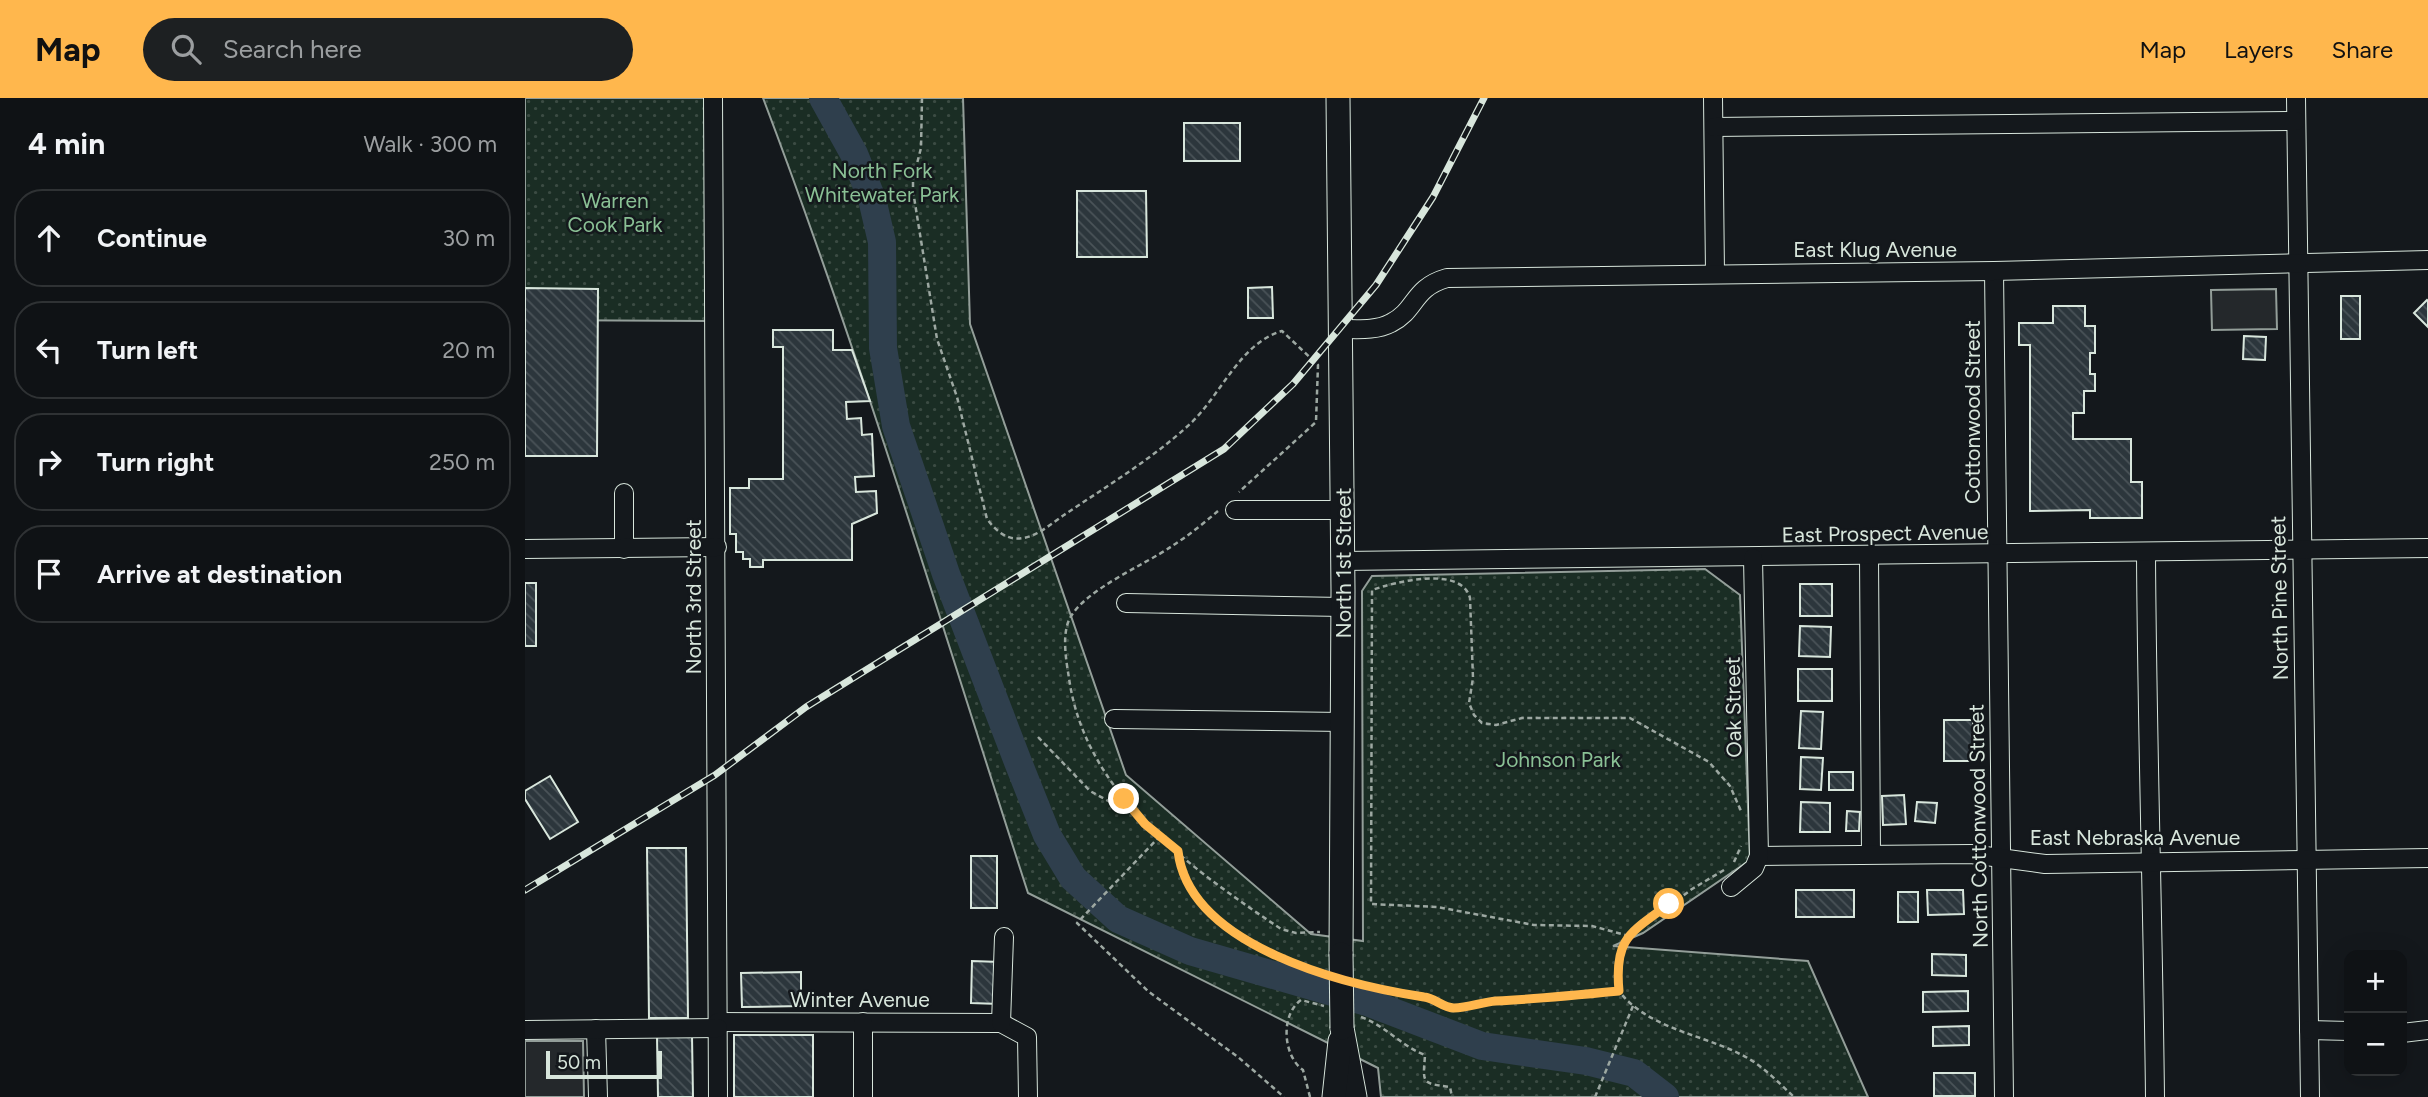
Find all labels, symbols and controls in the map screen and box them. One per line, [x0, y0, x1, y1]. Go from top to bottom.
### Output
search box [143, 18, 633, 81]
text: Map [35, 30, 101, 69]
icon: search [167, 30, 205, 68]
text: Search here [223, 33, 362, 65]
text: Map [2139, 35, 2186, 64]
text: Layers [2224, 35, 2293, 64]
text: Share [2331, 35, 2393, 64]
text: 4 min [28, 125, 105, 162]
text: Walk · 300 m [363, 130, 497, 158]
park label: North Fork Whitewater Park [805, 158, 960, 207]
park label: Warren Cook Park [568, 188, 663, 237]
icon: ahead [30, 219, 68, 257]
text: Continue [97, 222, 207, 254]
text: 30 m [442, 224, 495, 252]
street label: East Klug Avenue [1793, 237, 1957, 262]
street label: Cottonwood Street [1960, 320, 1985, 504]
icon: left [30, 331, 68, 369]
text: Turn left [97, 334, 198, 366]
text: 20 m [442, 336, 495, 364]
icon: right [30, 443, 68, 481]
text: Turn right [97, 446, 214, 478]
text: 250 m [429, 448, 495, 476]
street label: North 1st Street [1331, 488, 1356, 638]
street label: North Pine Street [2265, 515, 2293, 680]
street label: North 3rd Street [681, 519, 706, 675]
street label: East Prospect Avenue [1782, 519, 1988, 547]
icon: arrive [30, 555, 68, 593]
text: Arrive at destination [97, 558, 342, 590]
street label: Oak Street [1720, 656, 1746, 758]
street label: North Cottonwood Street [1963, 704, 1993, 948]
park label: Johnson Park [1495, 747, 1621, 772]
route end [1108, 783, 1139, 814]
street label: East Nebraska Avenue [2030, 825, 2240, 850]
route start [1653, 888, 1684, 919]
map controls [2344, 950, 2407, 1076]
button: + [2344, 950, 2407, 1013]
street label: Winter Avenue [790, 987, 930, 1012]
button: − [2344, 1013, 2407, 1076]
scale bar [546, 1048, 661, 1080]
text: 50 m [557, 1051, 601, 1074]

